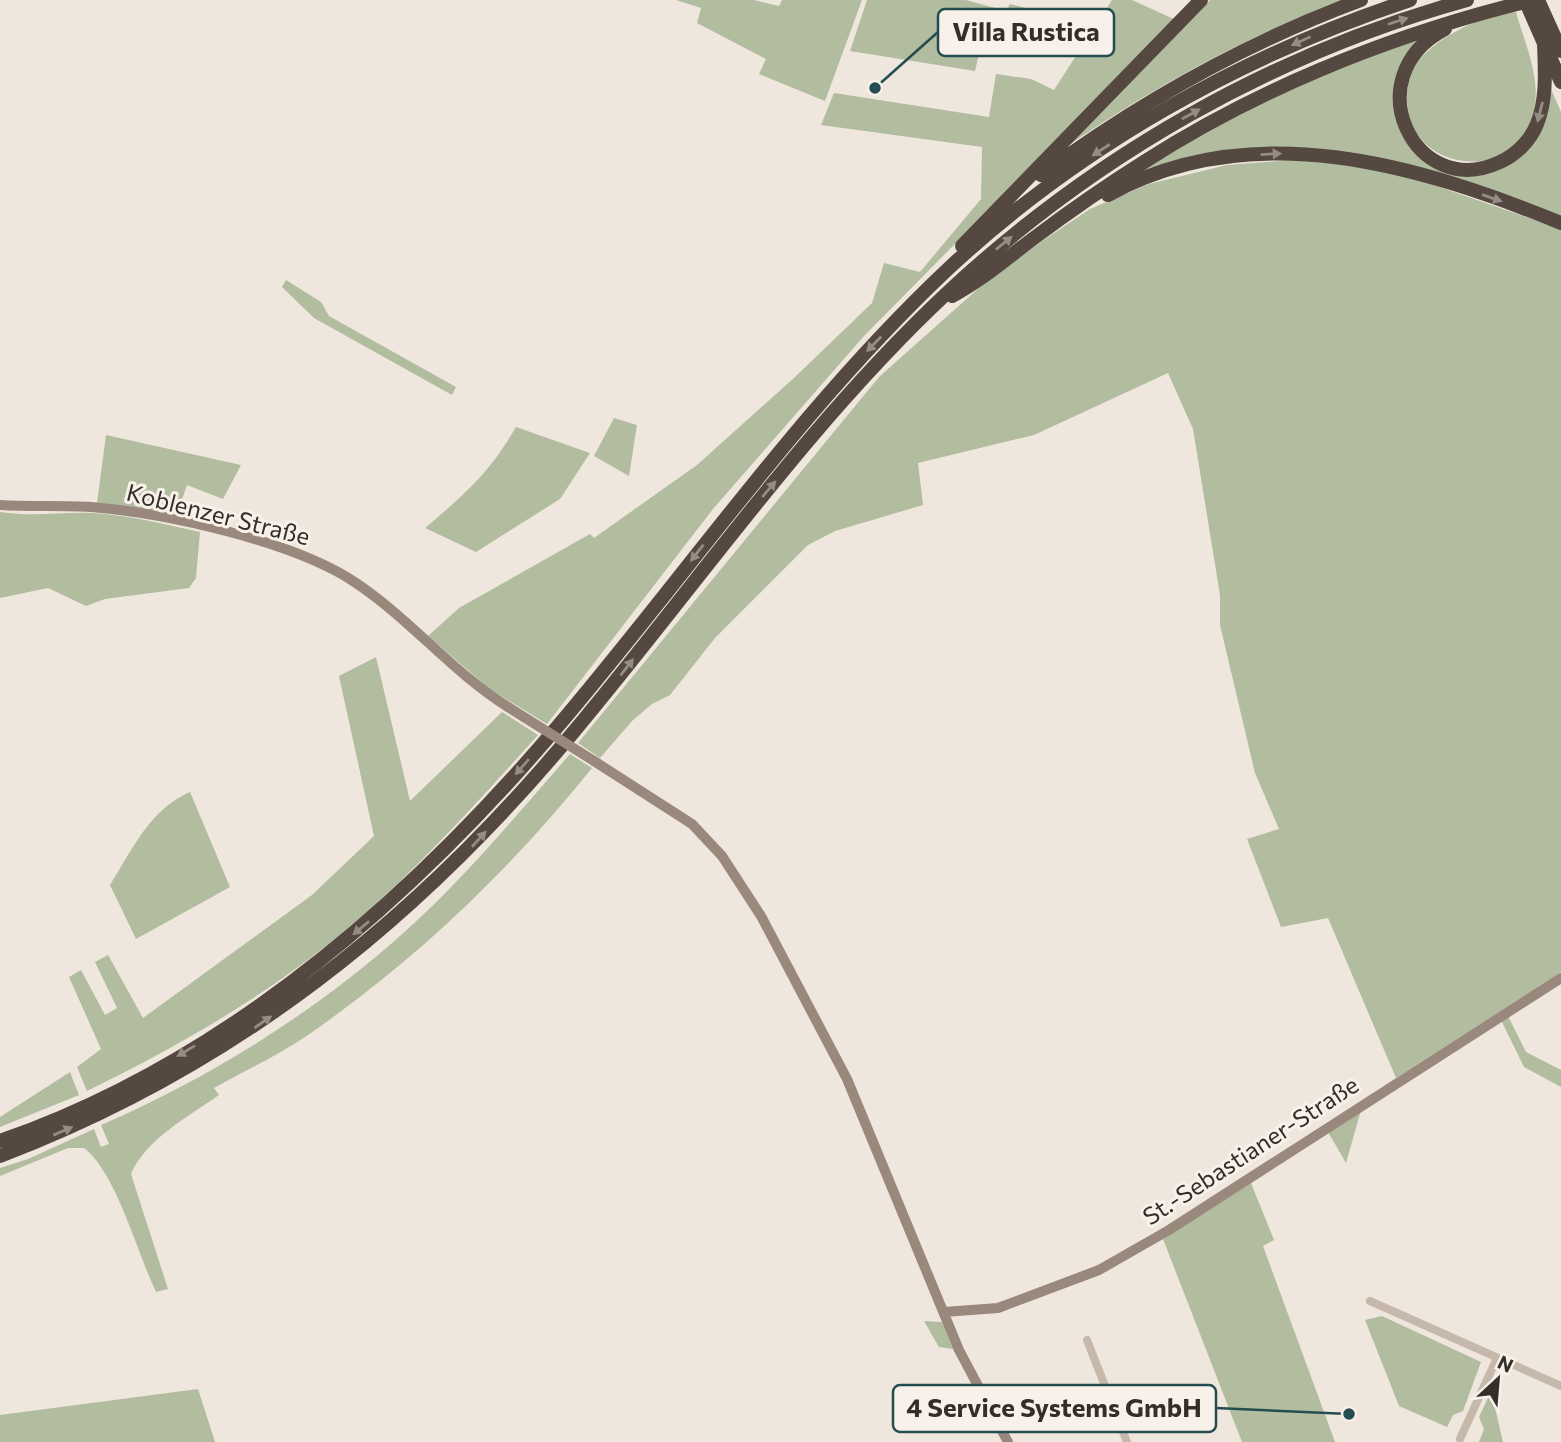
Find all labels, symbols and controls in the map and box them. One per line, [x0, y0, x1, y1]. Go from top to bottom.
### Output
callout: Villa Rustica [938, 9, 1114, 56]
text: Villa Rustica [952, 15, 1100, 46]
one-way arrow [1388, 15, 1409, 26]
one-way arrow [1291, 35, 1311, 47]
one-way arrow [1534, 101, 1545, 123]
one-way arrow [1181, 108, 1201, 119]
one-way arrow [1092, 143, 1110, 157]
one-way arrow [1260, 149, 1282, 160]
one-way arrow [1482, 193, 1503, 204]
one-way arrow [995, 235, 1013, 250]
one-way arrow [866, 336, 883, 353]
street label: Koblenzer Straße [124, 477, 313, 550]
one-way arrow [762, 481, 777, 499]
one-way arrow [689, 544, 704, 562]
one-way arrow [619, 658, 634, 675]
one-way arrow [514, 758, 530, 776]
one-way arrow [470, 831, 486, 848]
one-way arrow [352, 920, 370, 936]
one-way arrow [254, 1015, 272, 1029]
one-way arrow [177, 1044, 196, 1057]
street label: St.-Sebastianer-Straße [1137, 1069, 1363, 1230]
one-way arrow [53, 1125, 74, 1136]
north arrow [1463, 1344, 1533, 1414]
text: N [1494, 1350, 1517, 1377]
callout: 4 Service Systems GmbH [893, 1385, 1216, 1432]
text: 4 Service Systems GmbH [906, 1391, 1202, 1422]

